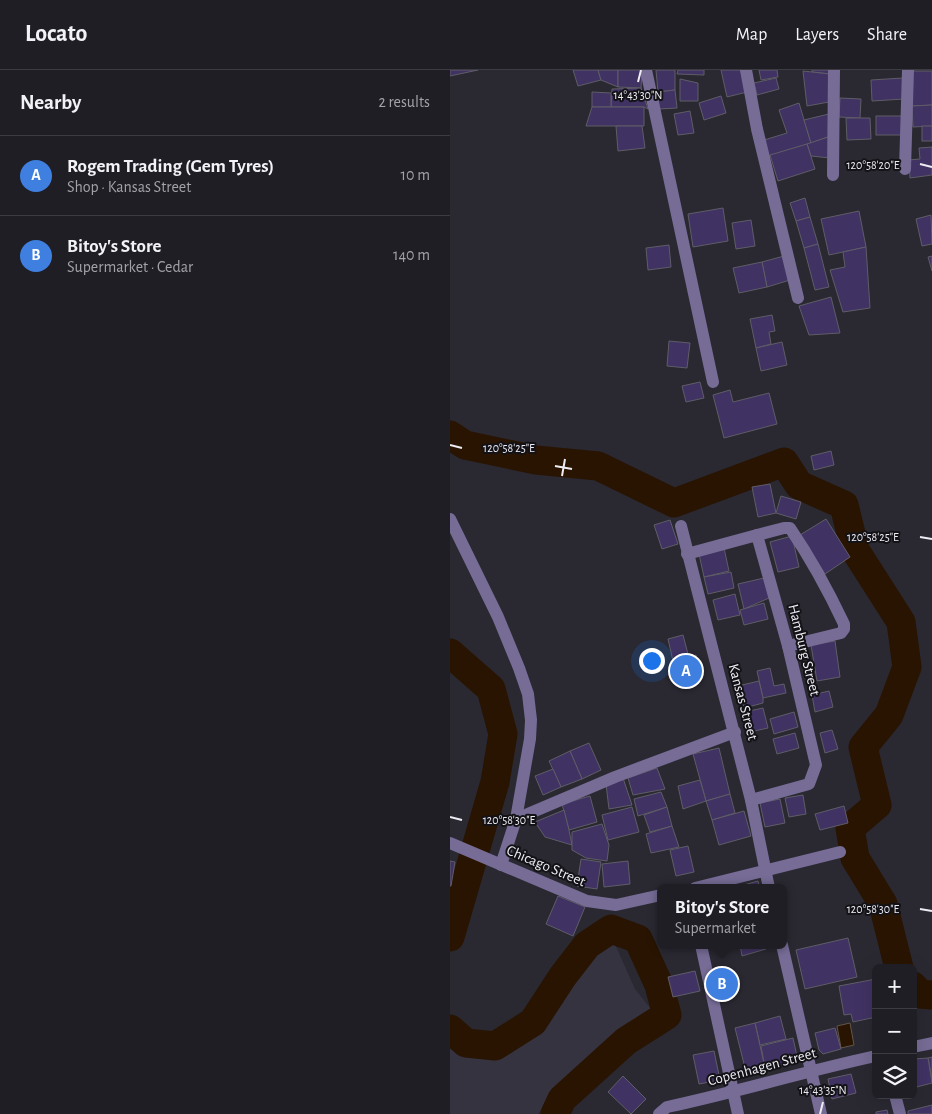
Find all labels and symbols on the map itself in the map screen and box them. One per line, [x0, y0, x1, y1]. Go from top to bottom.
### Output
text: 14°43'30"N [614, 89, 662, 101]
text: 120°58'20"E [846, 159, 900, 171]
text: 120°58'25"E [483, 442, 535, 454]
text: 120°58'25"E [847, 531, 899, 543]
street label: Hamburg Street [785, 603, 823, 698]
your location [639, 648, 665, 674]
pin: A [670, 652, 702, 690]
street label: Kansas Street [726, 662, 760, 742]
text: 120°58'30"E [483, 814, 535, 826]
street label: Chicago Street [504, 843, 588, 889]
text: 120°58'30"E [847, 903, 899, 915]
pin: B [706, 965, 738, 1003]
street label: Copenhagen Street [706, 1045, 818, 1089]
text: 14°43'35"N [799, 1084, 847, 1096]

